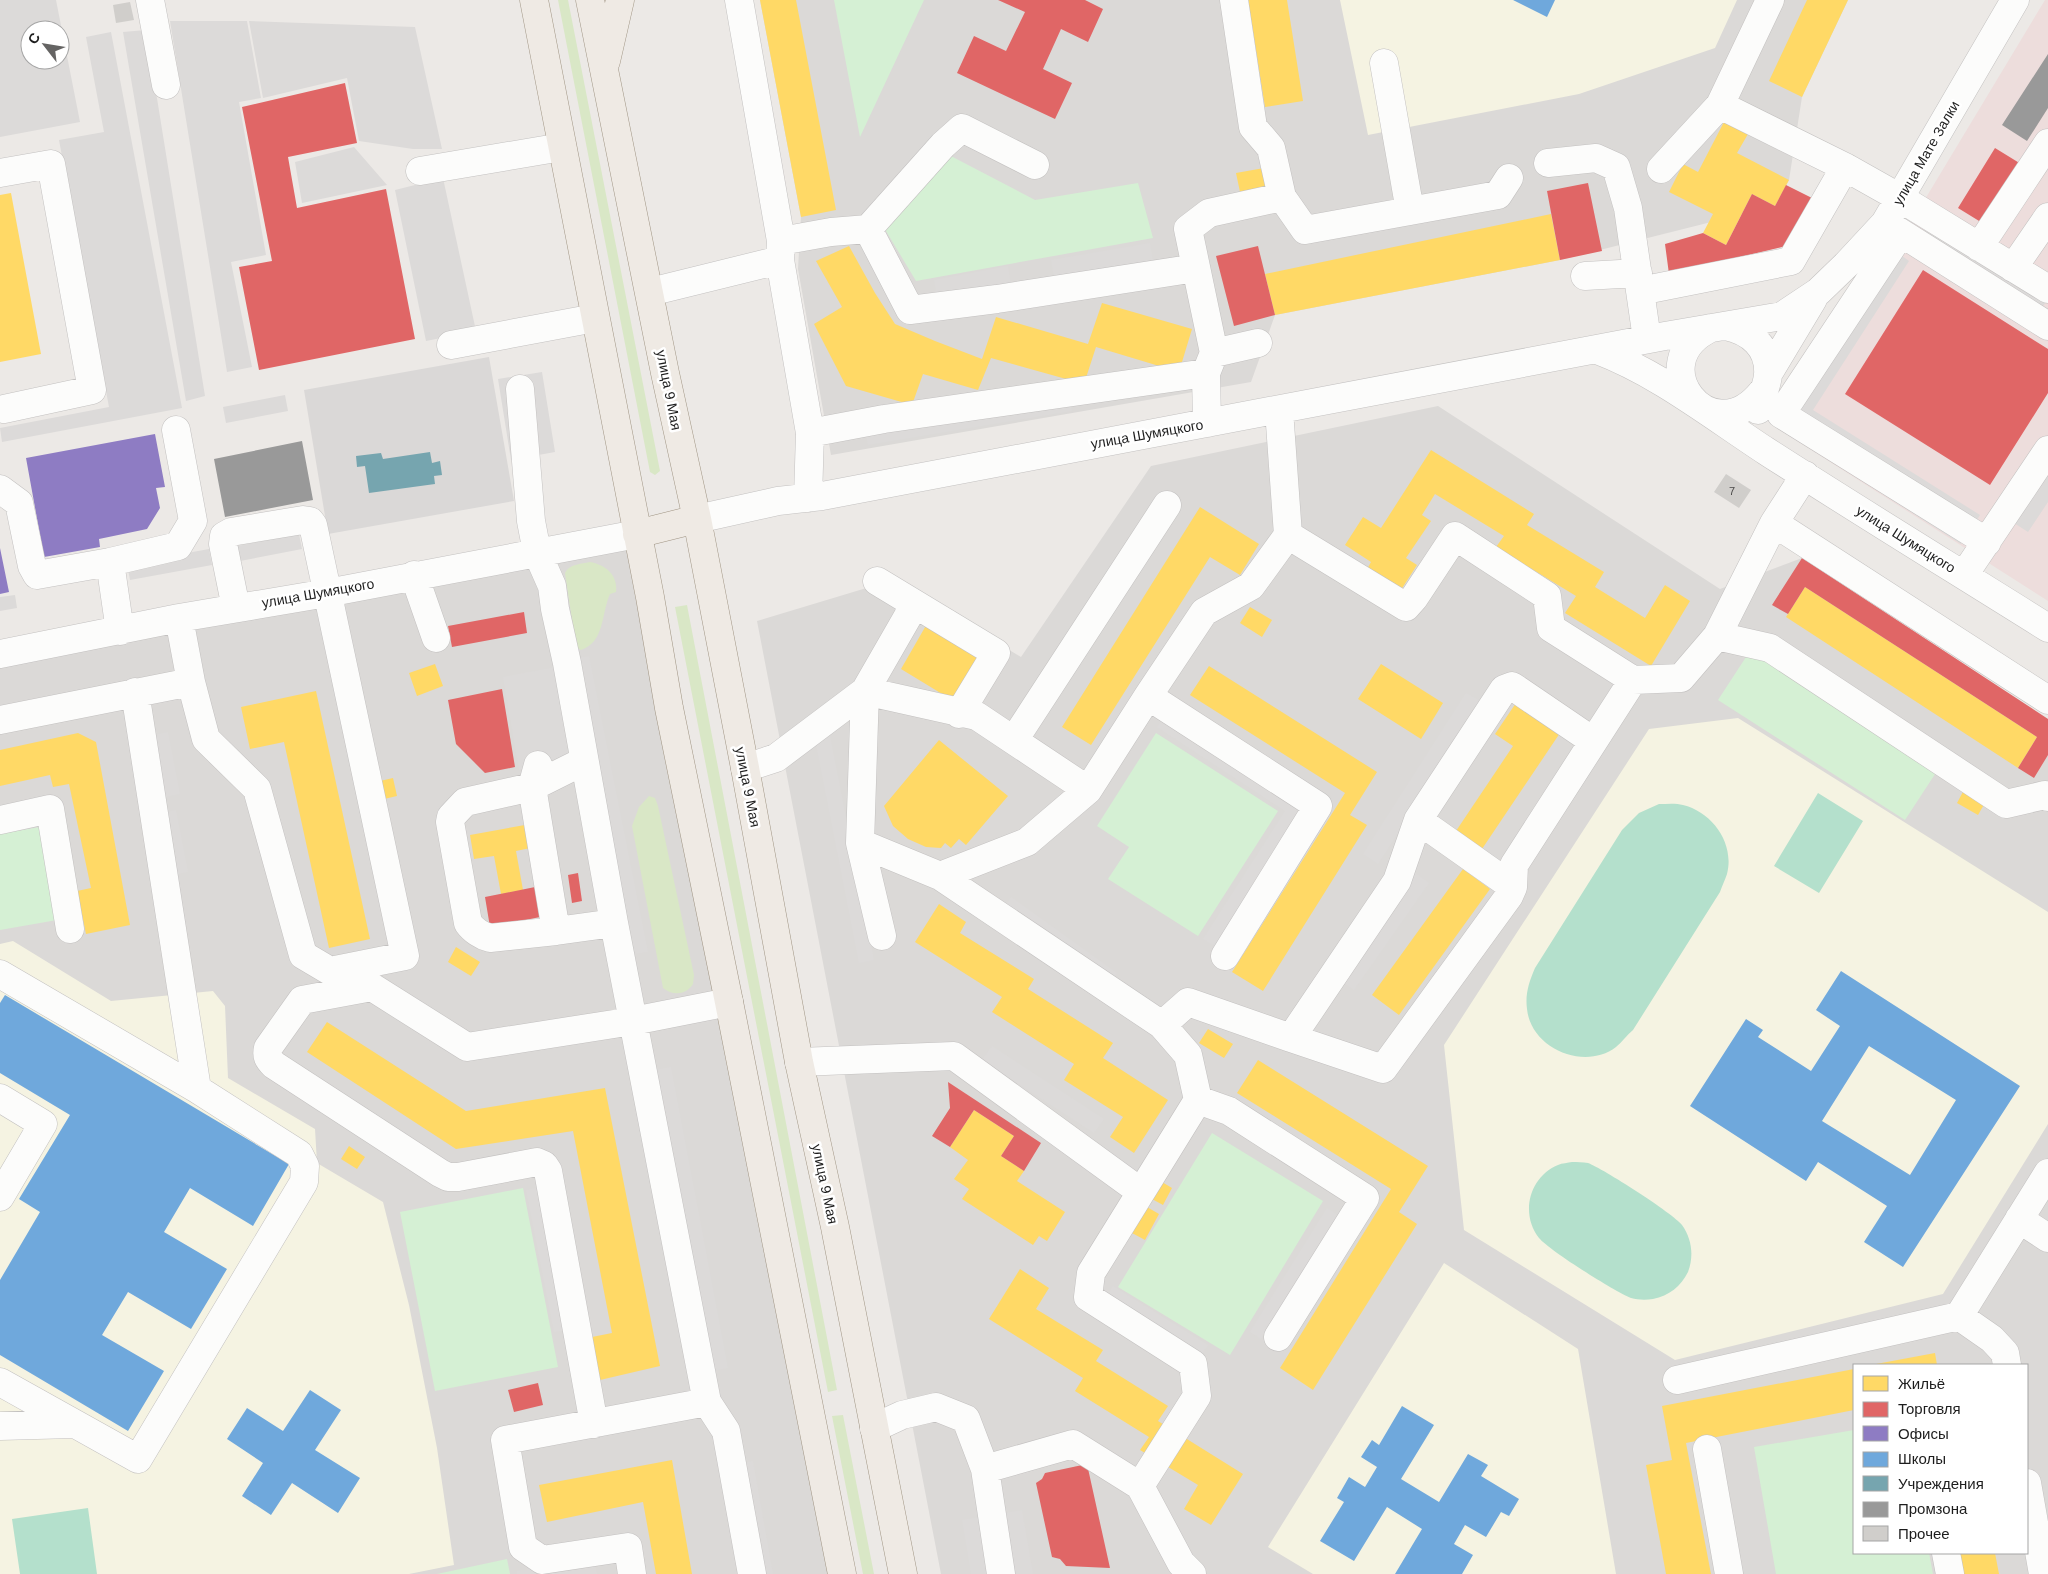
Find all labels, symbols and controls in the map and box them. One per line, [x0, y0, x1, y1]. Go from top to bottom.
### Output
north arrow [20, 20, 70, 70]
text: С [24, 30, 43, 47]
street label: улица Мате Залки [1890, 98, 1962, 208]
street label: улица 9 Мая [653, 349, 685, 431]
street label: улица Шумяцкого [1090, 416, 1205, 452]
house number: 7 [1729, 485, 1735, 497]
street label: улица Шумяцкого [1853, 502, 1959, 576]
street label: улица Шумяцкого [261, 575, 376, 611]
street label: улица 9 Мая [732, 746, 764, 828]
street label: улица 9 Мая [809, 1143, 841, 1225]
legend [1853, 1364, 2028, 1554]
text: Жильё [1898, 1375, 1945, 1392]
text: Торговля [1898, 1400, 1961, 1417]
text: Офисы [1898, 1425, 1949, 1442]
text: Школы [1898, 1450, 1946, 1467]
text: Учреждения [1898, 1475, 1984, 1492]
text: Промзона [1898, 1500, 1968, 1517]
text: Прочее [1898, 1525, 1950, 1542]

